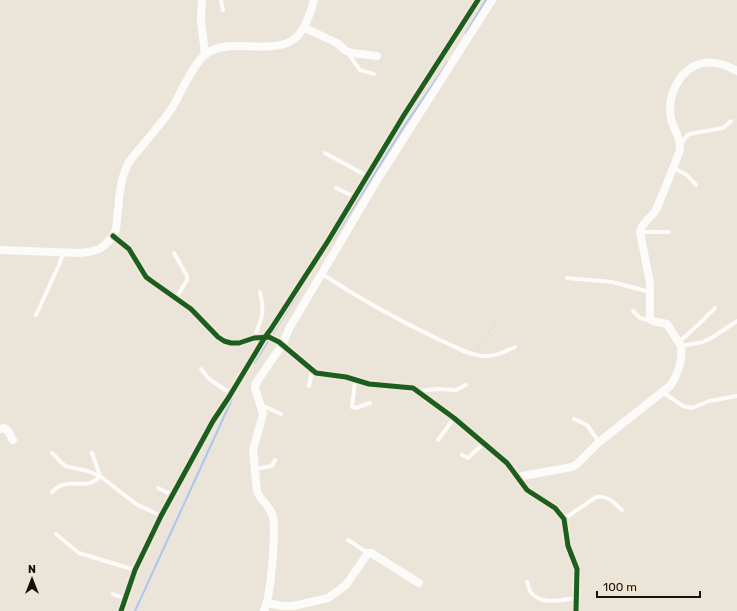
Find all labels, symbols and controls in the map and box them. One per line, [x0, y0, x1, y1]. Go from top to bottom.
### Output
north arrow [12, 559, 52, 599]
text: N [28, 563, 36, 576]
scale bar [597, 573, 700, 599]
text: 100 m [603, 580, 637, 594]

